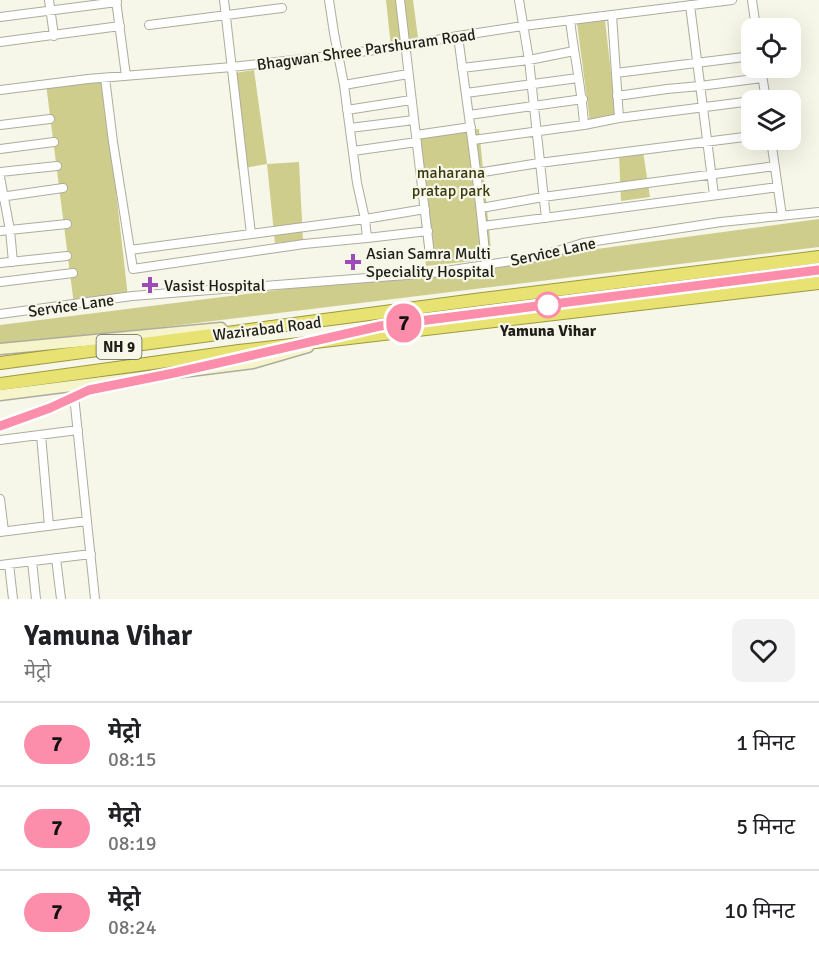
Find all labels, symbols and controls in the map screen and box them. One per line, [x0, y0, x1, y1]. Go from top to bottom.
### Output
map controls [741, 18, 801, 150]
button: locate [741, 18, 801, 78]
street label: Bhagwan Shree Parshuram Road [255, 25, 477, 75]
button: layers [741, 90, 801, 150]
park label: maharana pratap park [412, 163, 490, 201]
street label: Service Lane [509, 233, 598, 271]
place label: Asian Samra Multi Speciality Hospital [366, 244, 495, 282]
marker: Asian Samra Multi Speciality Hospital [344, 253, 362, 271]
marker: Vasist Hospital [141, 276, 159, 294]
place label: Vasist Hospital [164, 276, 266, 296]
street label: Service Lane [27, 290, 115, 322]
marker: Yamuna Vihar [535, 292, 561, 318]
line badge: 7 [384, 304, 424, 342]
text: 7 [398, 310, 410, 336]
street label: Wazirabad Road [212, 312, 323, 346]
place label: Yamuna Vihar [499, 321, 597, 341]
road number: NH 9 [96, 335, 142, 359]
text: Yamuna Vihar [24, 619, 192, 653]
button: heart [732, 619, 795, 682]
text: मेट्रो [24, 659, 51, 684]
text: मेट्रो [108, 717, 141, 744]
text: 1 मिनट [736, 729, 795, 756]
text: 7 [51, 731, 63, 757]
text: 08:15 [108, 747, 157, 772]
text: मेट्रो [108, 801, 141, 828]
text: 5 मिनट [736, 813, 795, 840]
text: 7 [51, 815, 63, 841]
text: 08:19 [108, 831, 157, 856]
text: मेट्रो [108, 885, 141, 912]
text: 10 मिनट [724, 897, 795, 924]
text: 7 [51, 899, 63, 925]
text: 08:24 [108, 915, 157, 940]

